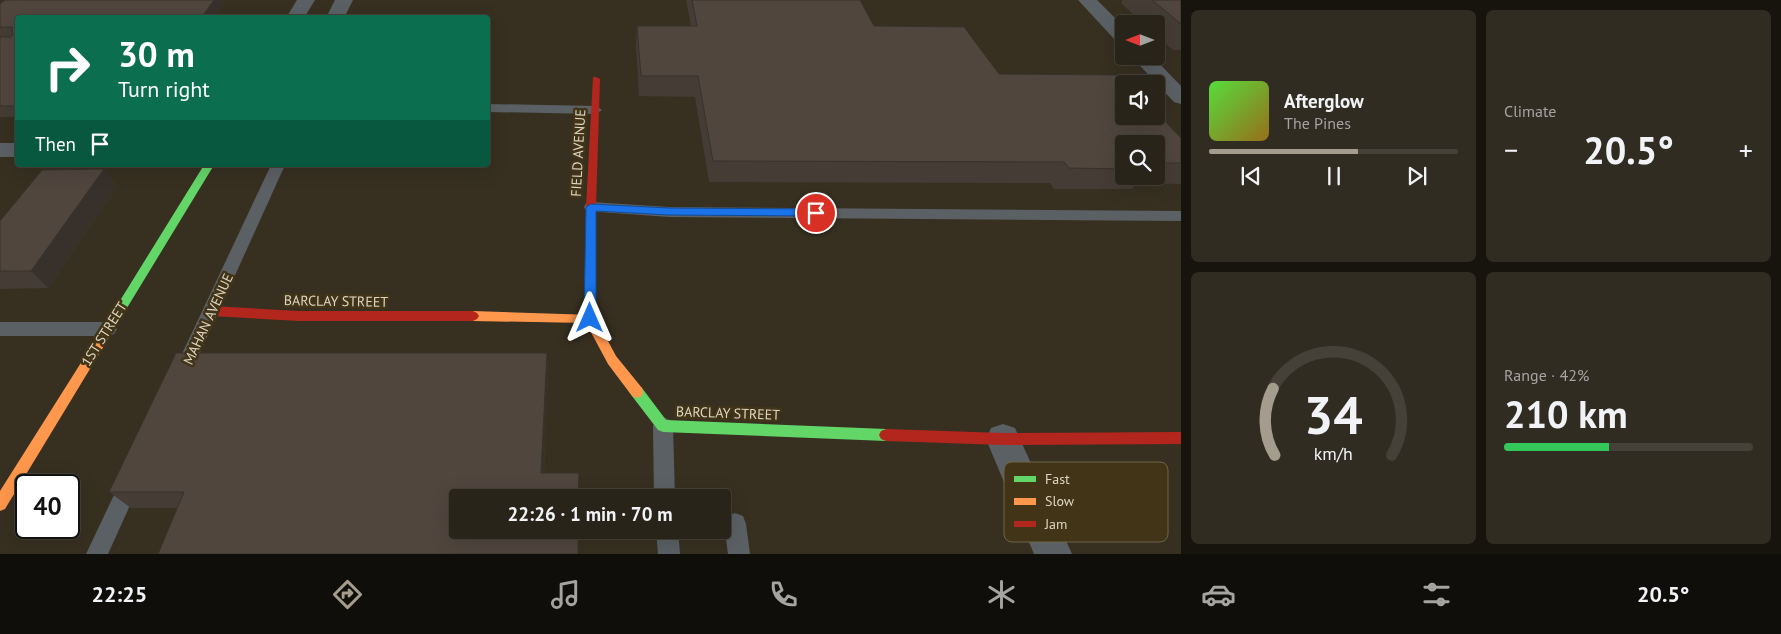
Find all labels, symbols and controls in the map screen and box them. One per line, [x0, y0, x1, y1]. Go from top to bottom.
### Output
north arrow [1115, 15, 1165, 65]
map controls [1115, 15, 1165, 185]
text: 30 m [118, 31, 195, 77]
icon: right [35, 35, 100, 100]
text: Turn right [118, 75, 210, 103]
button: sound [1115, 75, 1165, 125]
text: Afterglow [1284, 89, 1364, 113]
text: Climate [1504, 101, 1556, 121]
street label: FIELD AVENUE [567, 109, 589, 197]
text: The Pines [1284, 113, 1351, 133]
text: 20.5° [1583, 125, 1674, 174]
icon: arrive [86, 130, 114, 158]
text: − [1504, 131, 1518, 168]
text: + [1739, 131, 1753, 168]
text: Then [35, 132, 76, 156]
button: search [1115, 135, 1165, 185]
icon: previous [1237, 162, 1265, 190]
icon: pause [1320, 162, 1348, 190]
icon: next [1403, 162, 1431, 190]
pin [795, 192, 837, 234]
icon: arrive [802, 199, 830, 227]
street label: MAHAN AVENUE [179, 270, 237, 368]
street label: BARCLAY STREET [284, 291, 388, 311]
position arrow [563, 291, 615, 343]
street label: 1ST STREET [77, 298, 131, 369]
text: Range · 42% [1504, 365, 1589, 385]
text: 34 [1304, 381, 1363, 448]
text: 210 km [1504, 389, 1628, 438]
street label: BARCLAY STREET [676, 402, 781, 424]
text: km/h [1314, 442, 1353, 465]
legend [1004, 462, 1168, 542]
text: Fast [1045, 470, 1070, 488]
speed limit sign: 40 [15, 474, 80, 539]
text: Slow [1045, 492, 1075, 510]
text: 22:26 · 1 min · 70 m [507, 502, 673, 526]
text: Jam [1044, 515, 1067, 533]
icon: directions [330, 577, 365, 612]
icon: music [548, 577, 583, 612]
icon: phone [766, 577, 801, 612]
icon: climate [984, 577, 1019, 612]
icon: car [1201, 577, 1236, 612]
icon: filters [1419, 577, 1454, 612]
text: 22:25 [91, 580, 147, 608]
text: 20.5° [1637, 580, 1689, 608]

